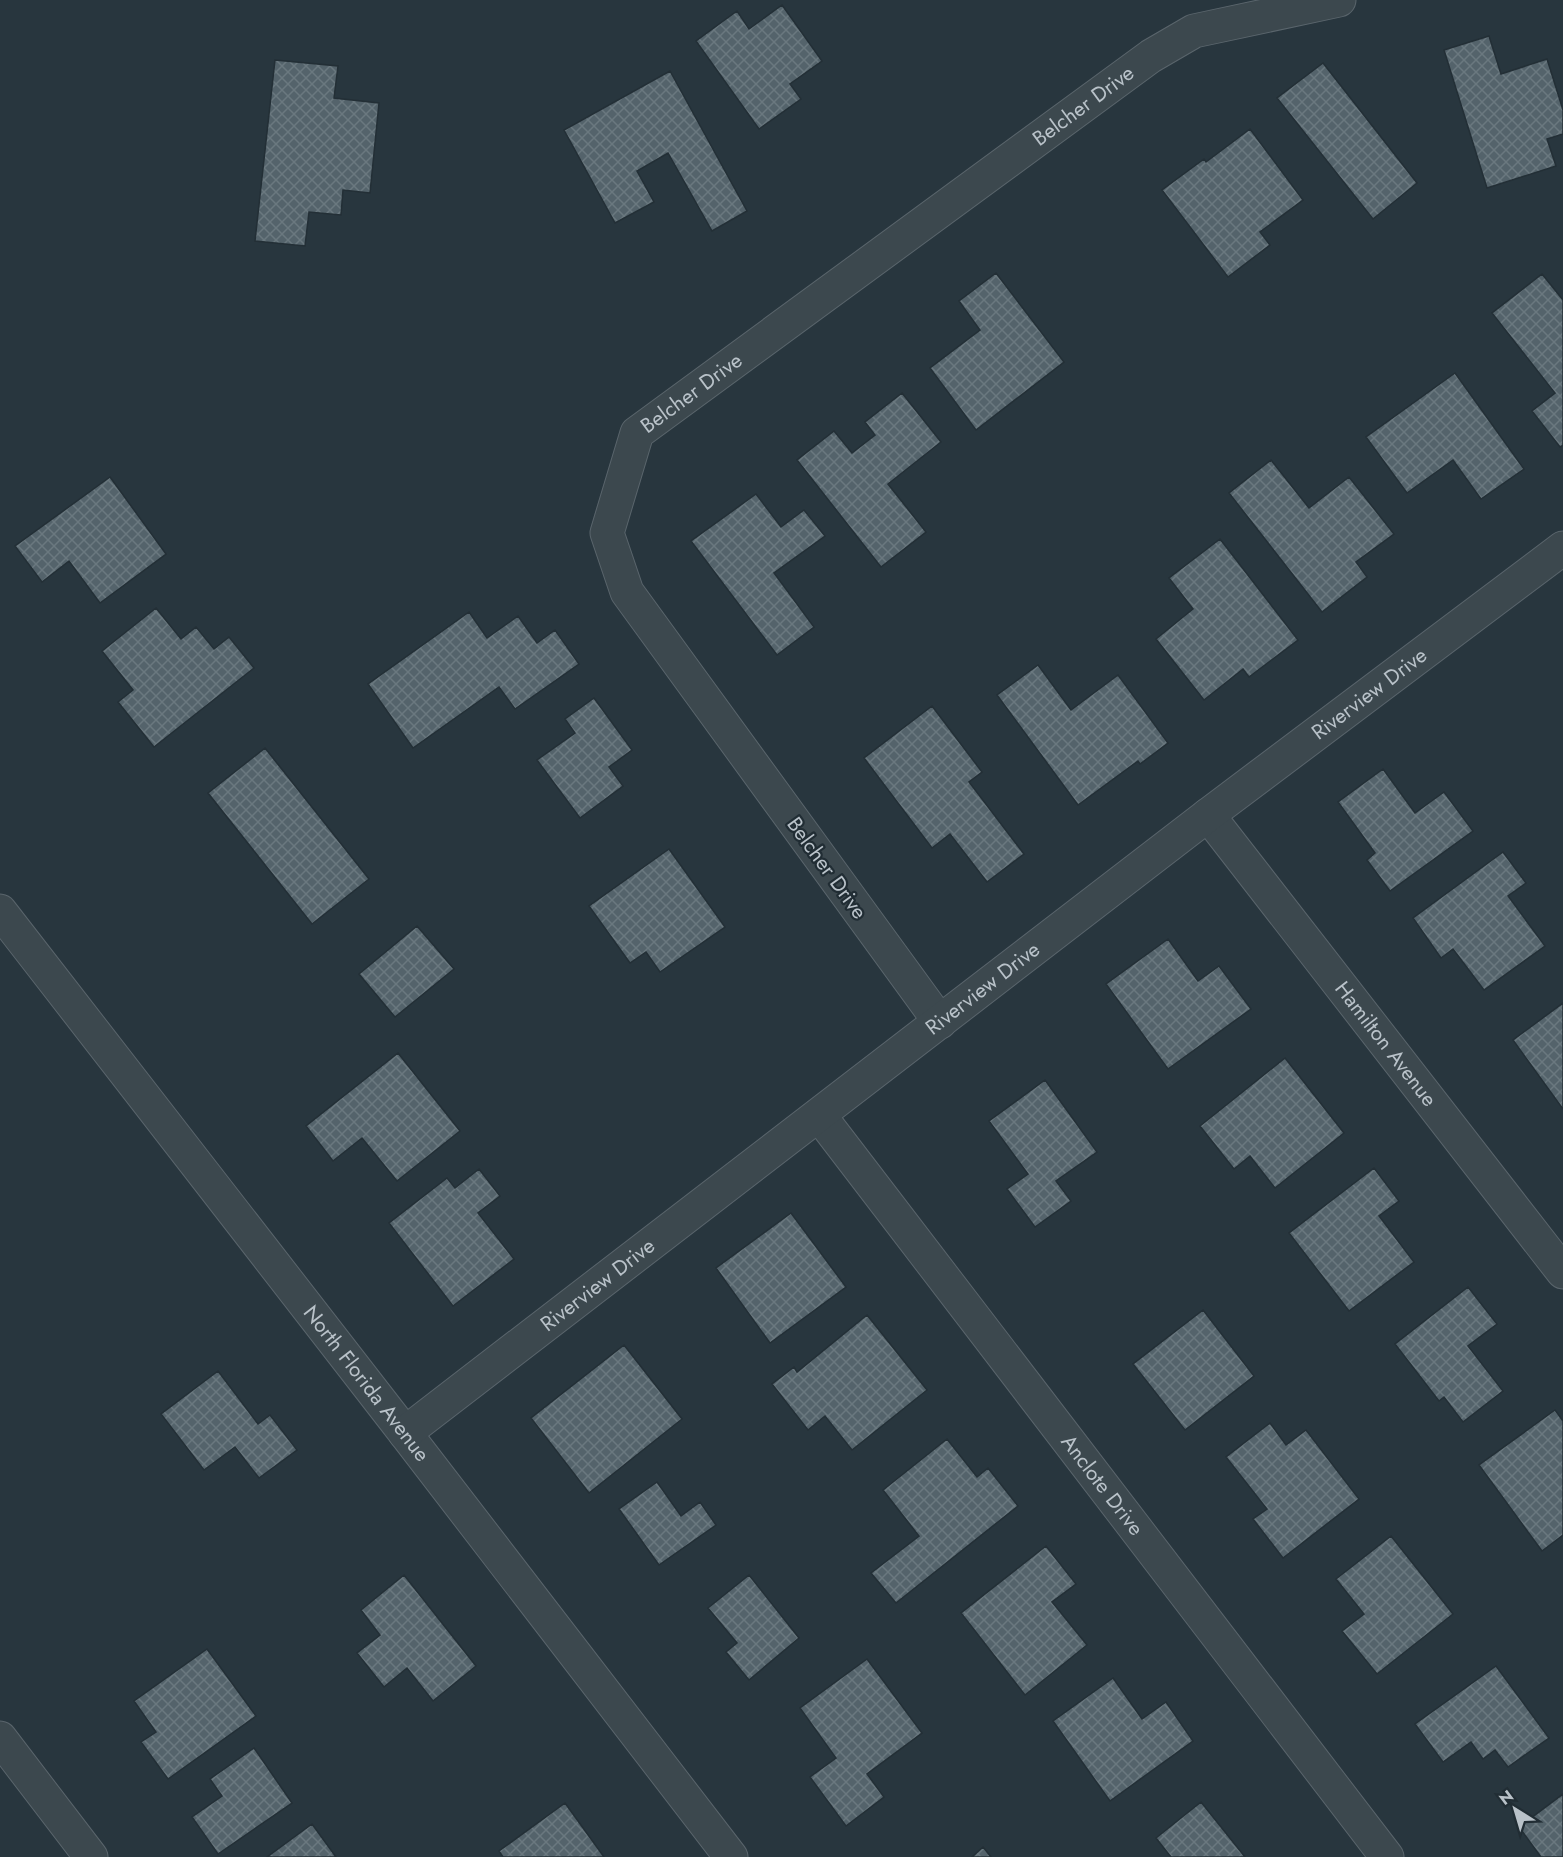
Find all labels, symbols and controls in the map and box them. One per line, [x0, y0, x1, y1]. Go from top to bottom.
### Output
street label: Belcher Drive [1026, 58, 1140, 153]
street label: Belcher Drive [634, 346, 749, 441]
street label: Riverview Drive [1305, 640, 1433, 747]
street label: Belcher Drive [780, 811, 874, 925]
street label: Riverview Drive [919, 934, 1046, 1042]
street label: Hamilton Avenue [1328, 975, 1444, 1113]
street label: Riverview Drive [534, 1231, 661, 1339]
street label: North Florida Avenue [296, 1299, 437, 1468]
street label: Anclote Drive [1054, 1428, 1151, 1542]
north arrow [1485, 1779, 1545, 1839]
text: N [1494, 1784, 1518, 1810]

